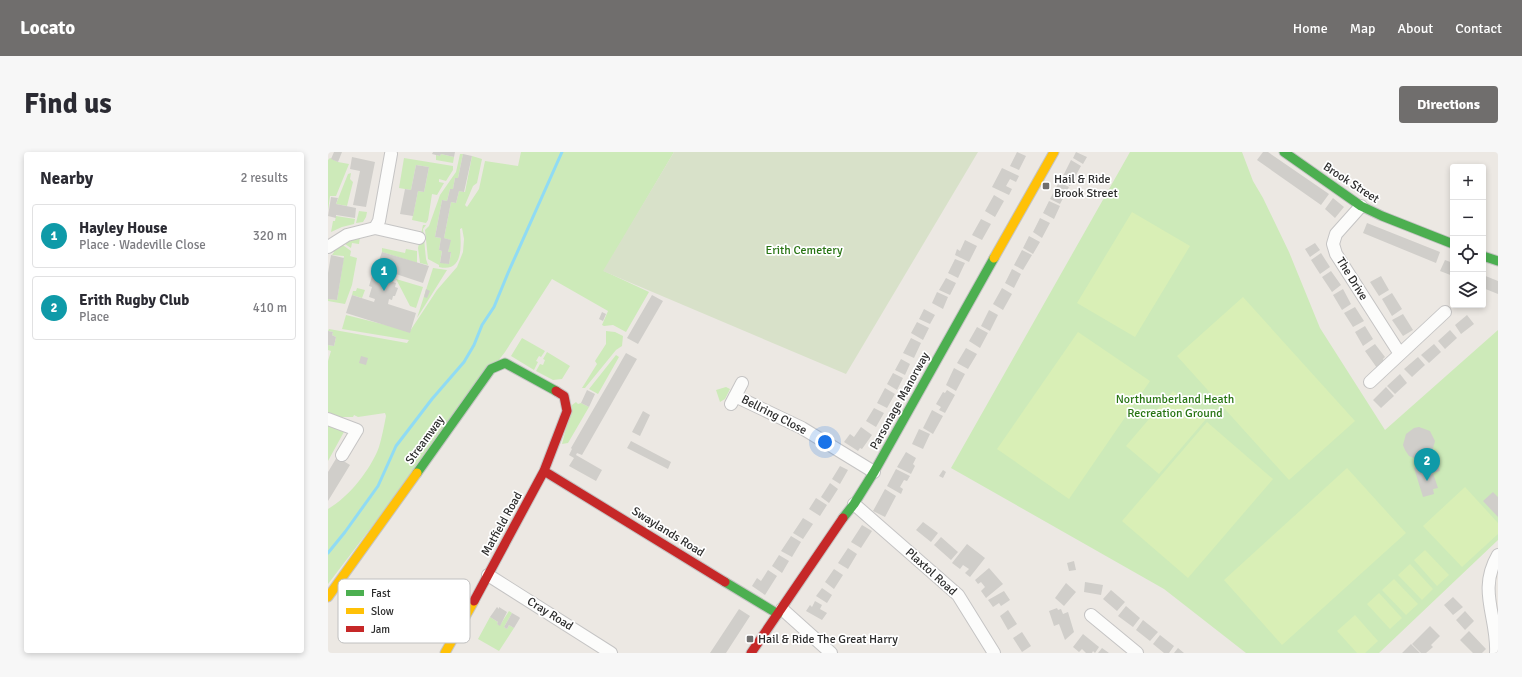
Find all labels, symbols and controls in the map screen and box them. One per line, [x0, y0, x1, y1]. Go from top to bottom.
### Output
text: Locato [20, 16, 75, 40]
text: Home [1293, 20, 1328, 37]
text: Map [1350, 20, 1375, 37]
text: About [1397, 20, 1433, 37]
text: Contact [1455, 20, 1502, 37]
button: Directions [1399, 86, 1498, 123]
text: Find us [24, 87, 112, 121]
street label: Brook Street [1320, 159, 1382, 207]
map controls [1450, 164, 1486, 308]
button: + [1450, 164, 1486, 200]
text: Nearby [40, 168, 93, 189]
text: 2 results [240, 170, 288, 186]
place label: Hail & Ride Brook Street [1054, 172, 1118, 201]
marker: Hail & Ride Brook Street [1041, 181, 1051, 191]
button: − [1450, 200, 1486, 236]
text: Hayley House [79, 219, 167, 237]
text: 1 [50, 228, 58, 244]
text: 320 m [253, 228, 287, 244]
button: locate [1450, 236, 1486, 272]
text: Place · Wadeville Close [79, 237, 206, 253]
park label: Erith Cemetery [765, 243, 843, 258]
street label: The Drive [1333, 255, 1371, 303]
pin: 1 [371, 258, 397, 291]
button: layers [1450, 272, 1486, 308]
text: Erith Rugby Club [79, 291, 189, 309]
text: 2 [50, 300, 58, 316]
text: 410 m [253, 300, 287, 316]
text: Place [79, 309, 109, 325]
street label: Parsonage Manorway [867, 349, 933, 452]
street label: Bellring Close [739, 392, 809, 438]
park label: Northumberland Heath Recreation Ground [1116, 392, 1234, 421]
street label: Streamway [402, 412, 448, 467]
your location [815, 432, 835, 452]
pin: 2 [1414, 448, 1440, 481]
street label: Matfield Road [478, 489, 526, 559]
street label: Swaylands Road [629, 504, 707, 560]
street label: Plaxtol Road [902, 545, 960, 599]
legend [338, 579, 470, 643]
text: Fast [371, 587, 391, 600]
street label: Cray Road [524, 594, 576, 634]
text: Slow [371, 605, 394, 618]
text: Jam [371, 623, 390, 636]
place label: Hail & Ride The Great Harry [758, 632, 898, 647]
marker: Hail & Ride The Great Harry [745, 634, 755, 644]

